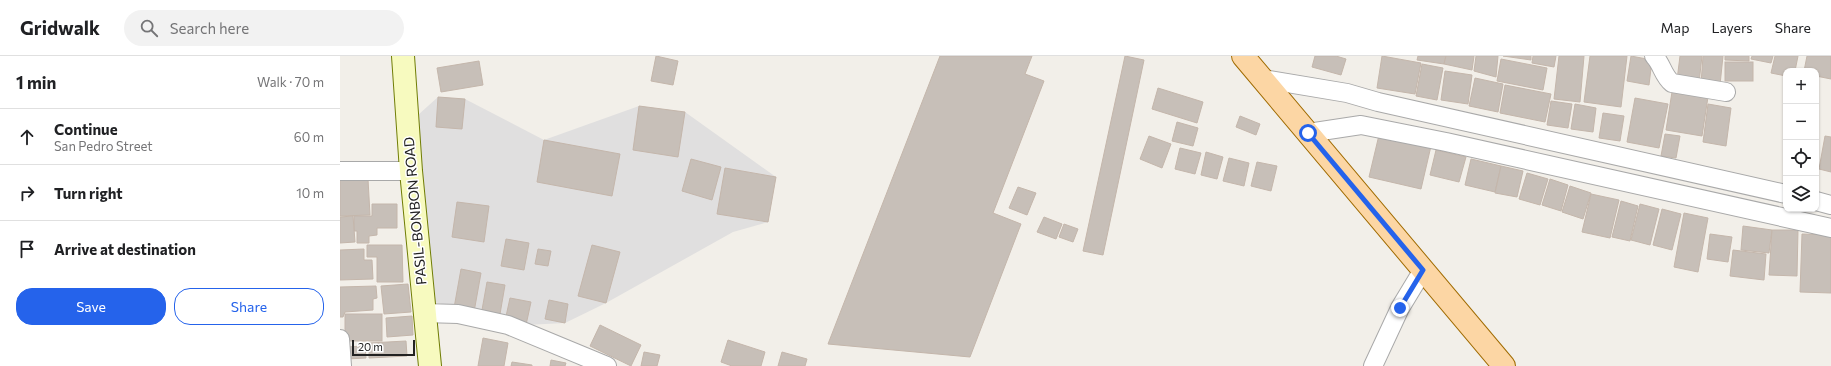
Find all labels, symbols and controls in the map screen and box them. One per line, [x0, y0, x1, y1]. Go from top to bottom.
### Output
search box [124, 10, 404, 46]
text: Gridwalk [20, 16, 100, 39]
icon: search [138, 17, 160, 39]
text: Search here [170, 19, 249, 37]
text: Map [1661, 19, 1689, 36]
text: Layers [1711, 19, 1753, 36]
text: Share [1775, 19, 1811, 36]
map controls [1783, 68, 1819, 212]
button: + [1783, 68, 1819, 104]
text: 1 min [16, 72, 56, 93]
text: Walk · 70 m [257, 74, 324, 90]
button: − [1783, 104, 1819, 140]
text: Continue [54, 120, 118, 138]
route start [1299, 124, 1317, 142]
icon: ahead [16, 126, 38, 148]
text: 60 m [294, 129, 324, 145]
street label: PASIL-BONBON ROAD [400, 136, 429, 286]
text: San Pedro Street [54, 138, 153, 154]
button: locate [1783, 140, 1819, 176]
button: layers [1783, 176, 1819, 212]
icon: right [16, 182, 38, 204]
text: Turn right [54, 184, 123, 202]
text: 10 m [296, 185, 324, 201]
icon: arrive [16, 238, 38, 260]
text: Arrive at destination [54, 240, 196, 258]
button: Save [16, 288, 166, 325]
button: Share [174, 288, 324, 325]
route end [1391, 299, 1409, 317]
scale bar [352, 338, 415, 357]
text: 20 m [358, 340, 383, 353]

